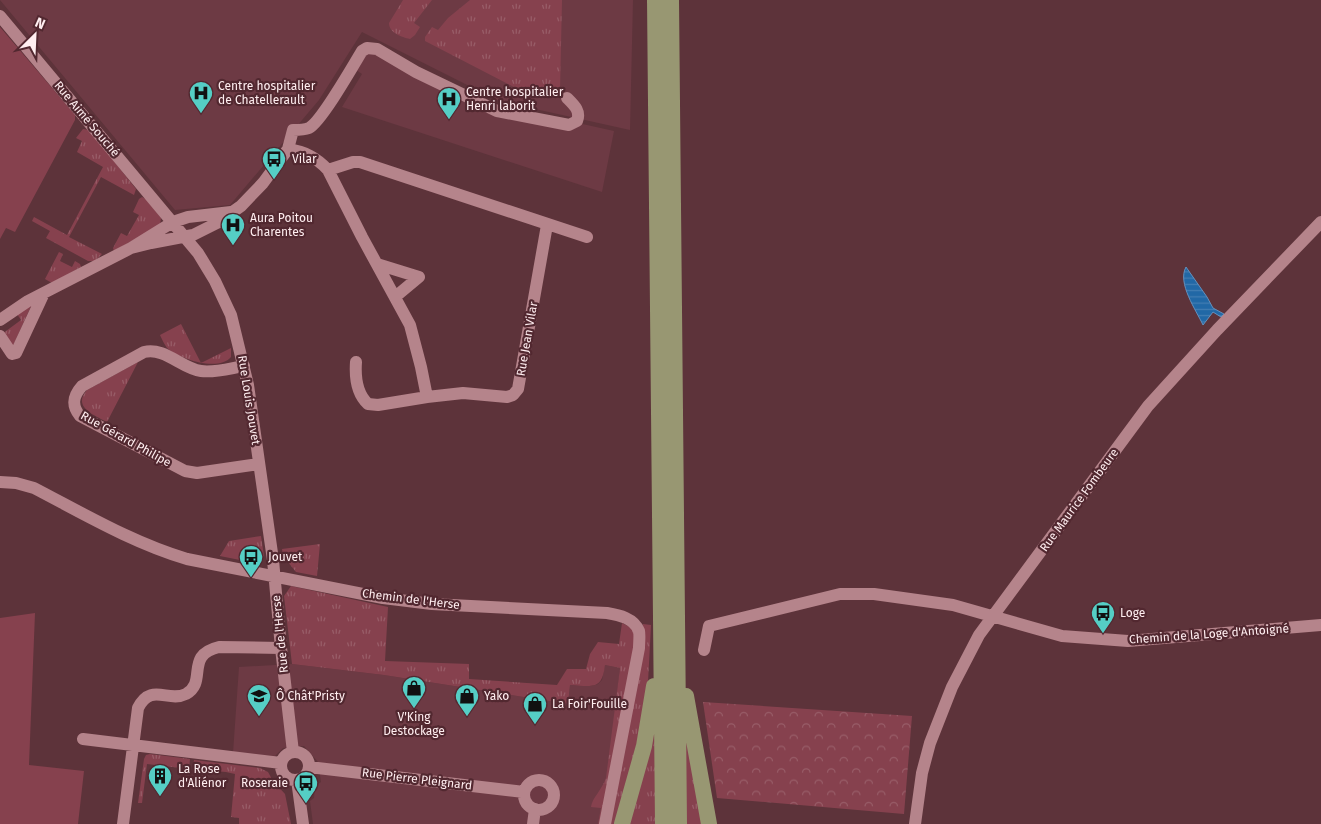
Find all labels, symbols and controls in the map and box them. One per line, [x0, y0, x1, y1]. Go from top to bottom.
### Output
north arrow [10, 10, 60, 60]
text: N [32, 14, 48, 33]
street label: Rue Aimé Souché [51, 78, 123, 160]
place label: Centre hospitalier de Chatellerault [218, 79, 316, 107]
hospital icon: Centre hospitalier de Chatellerault [188, 80, 214, 114]
place label: Centre hospitalier Henri laborit [466, 85, 564, 113]
hospital icon: Centre hospitalier Henri laborit [436, 86, 462, 120]
bus stop icon: Vilar [261, 146, 287, 180]
place label: Vilar [292, 152, 317, 166]
place label: Aura Poitou Charentes [250, 211, 313, 239]
hospital icon: Aura Poitou Charentes [220, 212, 246, 246]
street label: Rue Jean Vilar [514, 300, 541, 377]
street label: Rue Louis Jouvet [235, 354, 263, 446]
street label: Rue Gérard Philipe [78, 408, 174, 470]
street label: Rue Maurice Fombeure [1037, 446, 1121, 554]
bus stop icon: Jouvet [238, 544, 264, 578]
place label: Jouvet [268, 550, 303, 564]
street label: Chemin de l'Herse [361, 586, 461, 612]
street label: Rue de l'Herse [269, 594, 291, 674]
bus stop icon: Loge [1090, 600, 1116, 634]
place label: Loge [1120, 606, 1145, 620]
street label: Chemin de la Loge d'Antoigné [1129, 621, 1289, 647]
shop icon: V'King Destockage [401, 675, 427, 709]
school or university icon: Ô Chât'Pristy [246, 683, 272, 717]
shop icon: Yako [454, 683, 480, 717]
place label: Ô Chât'Pristy [276, 688, 345, 703]
place label: Yako [484, 689, 509, 703]
shop icon: La Foir'Fouille [522, 691, 548, 725]
place label: La Foir'Fouille [552, 697, 627, 711]
place label: V'King Destockage [383, 710, 445, 738]
place label: La Rose d'Aliénor [178, 762, 227, 790]
building icon: La Rose d'Aliénor [147, 763, 173, 797]
street label: Rue Pierre Pleignard [361, 765, 473, 793]
bus stop icon: Roseraie [293, 770, 319, 804]
place label: Roseraie [241, 776, 288, 790]

